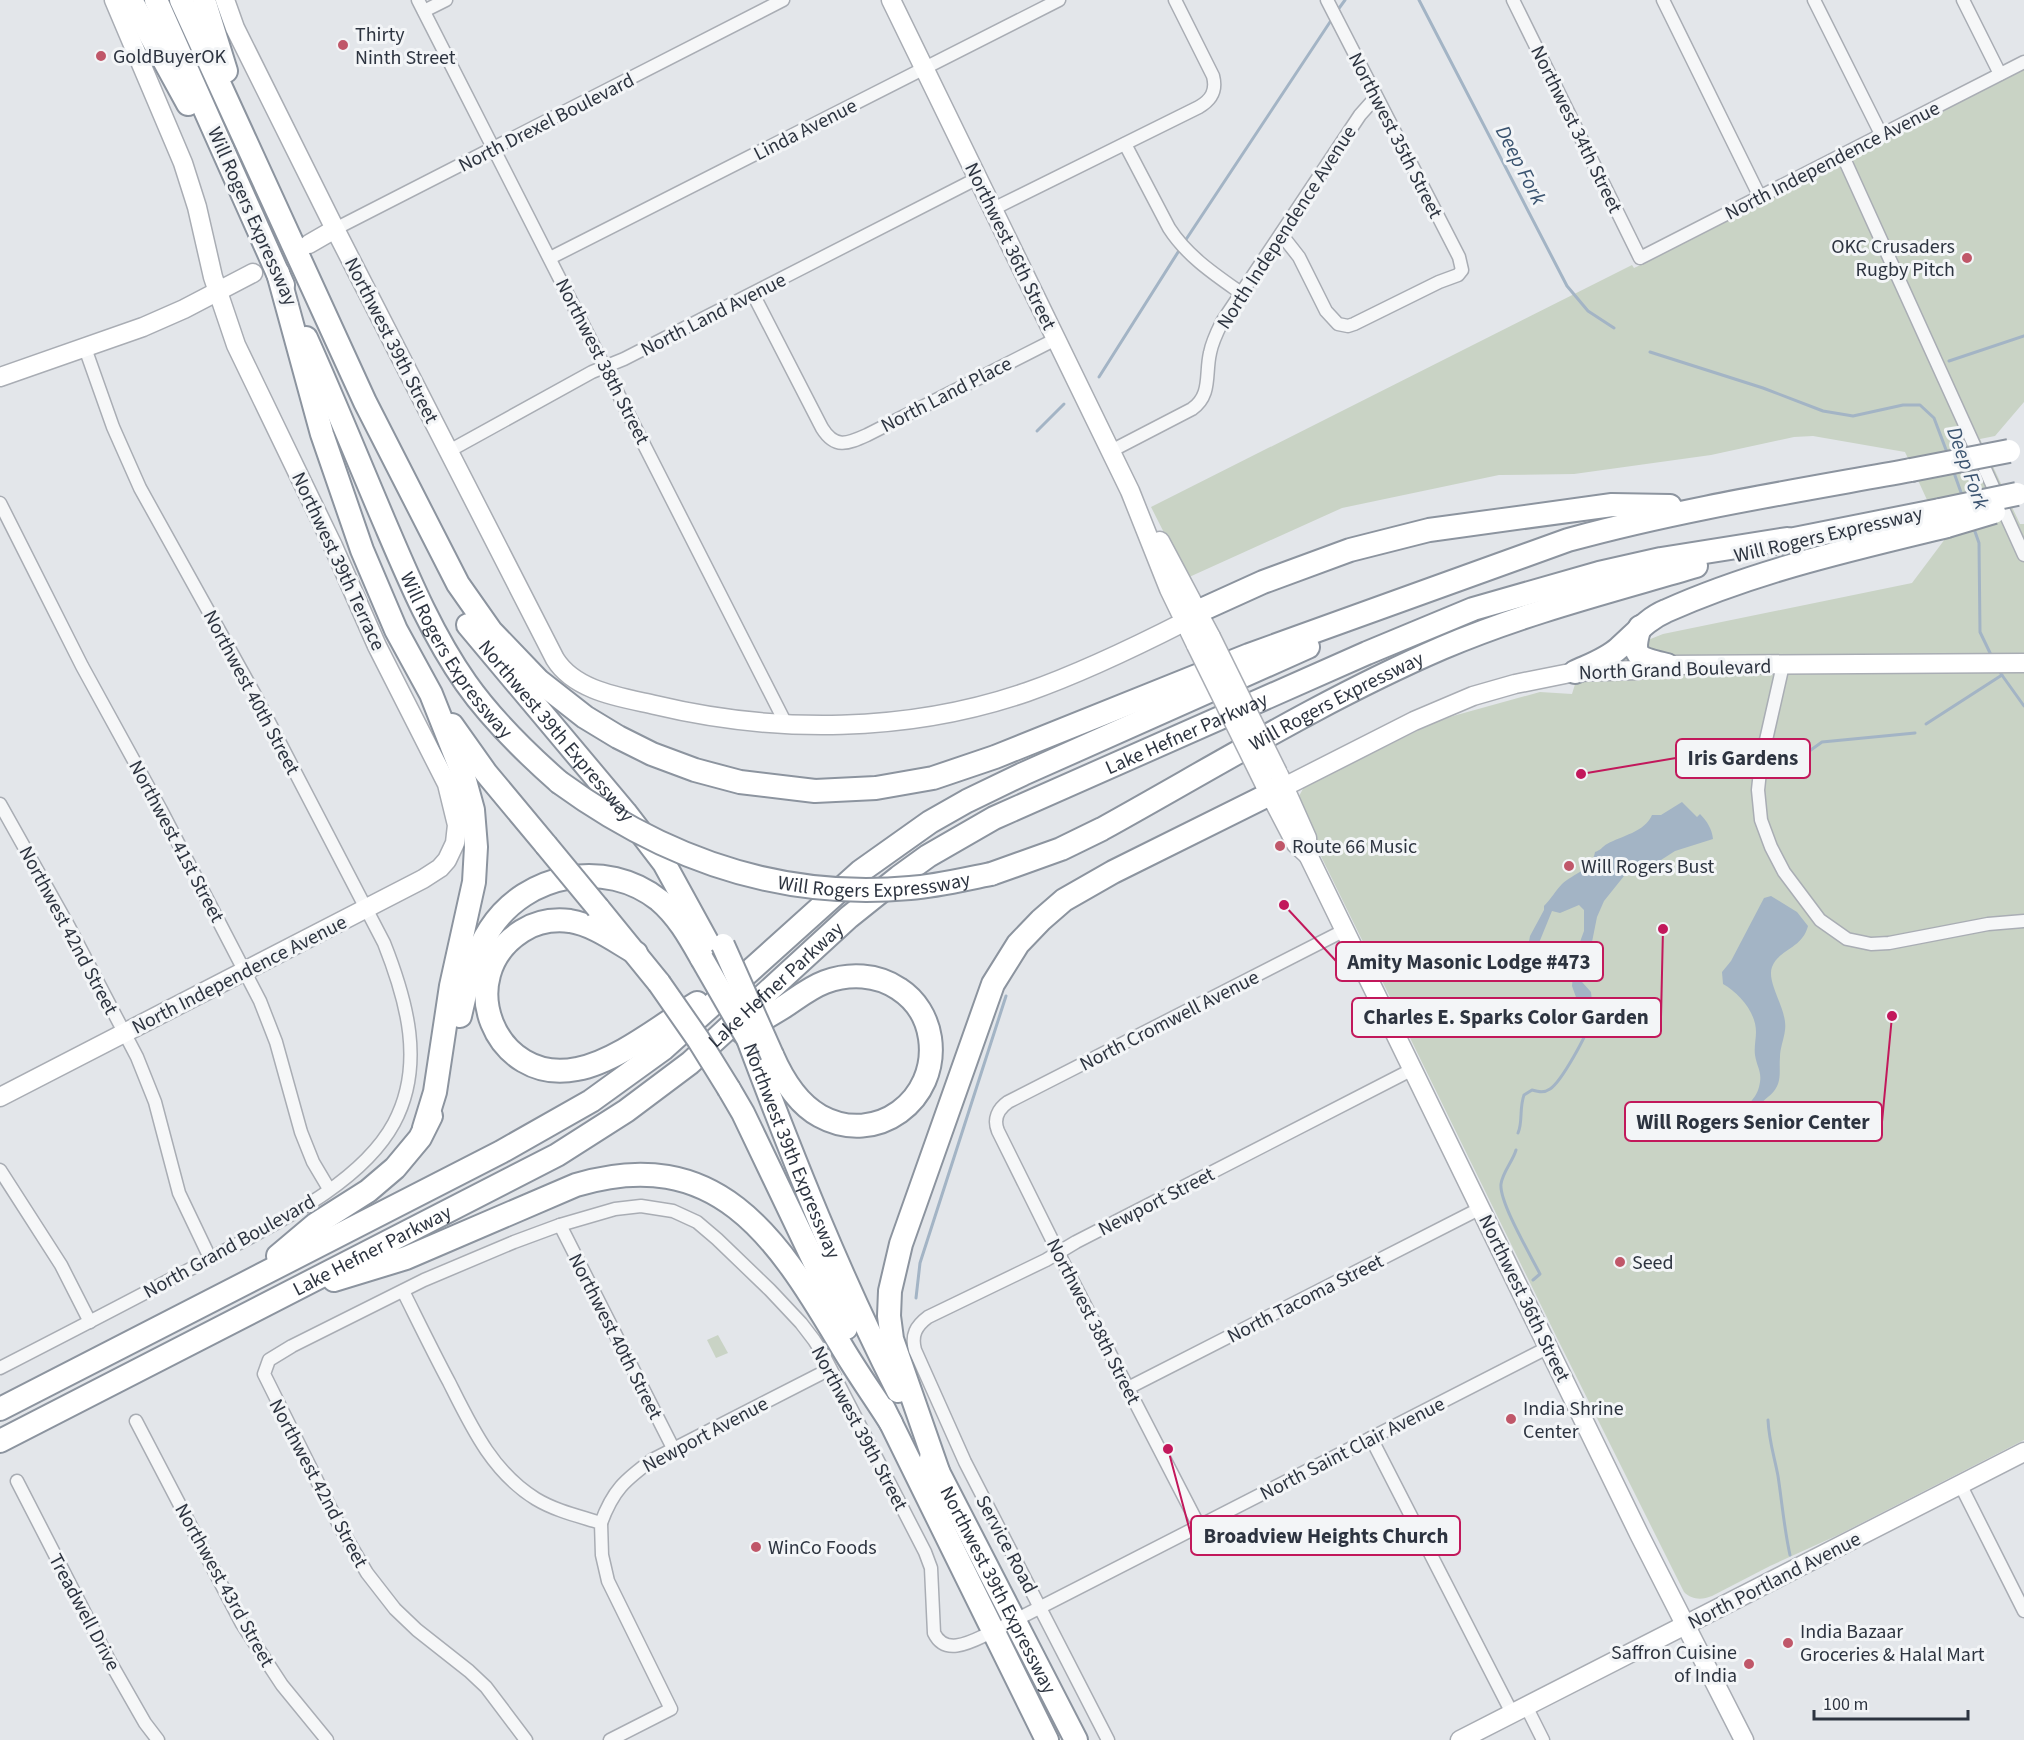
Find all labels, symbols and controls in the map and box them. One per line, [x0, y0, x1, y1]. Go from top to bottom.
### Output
place label: Thirty Ninth Street [355, 21, 456, 72]
marker: Thirty Ninth Street [336, 38, 350, 52]
street label: Northwest 34th Street [1523, 41, 1629, 218]
place label: GoldBuyerOK [113, 43, 226, 71]
street label: Northwest 35th Street [1341, 48, 1449, 224]
marker: GoldBuyerOK [94, 49, 108, 63]
street label: North Drexel Boulevard [454, 66, 639, 179]
street label: Linda Avenue [749, 92, 862, 168]
street label: North Independence Avenue [1720, 94, 1945, 227]
street label: North Independence Avenue [1210, 120, 1363, 335]
water label: Deep Fork [1488, 120, 1554, 211]
street label: Will Rogers Expressway [200, 123, 304, 311]
street label: Northwest 36th Street [957, 158, 1063, 335]
place label: OKC Crusaders Rugby Pitch [1831, 233, 1955, 284]
marker: OKC Crusaders Rugby Pitch [1960, 251, 1974, 265]
street label: Northwest 39th Street [337, 253, 445, 429]
street label: North Land Avenue [636, 266, 791, 364]
street label: Northwest 38th Street [548, 274, 656, 450]
street label: North Land Place [876, 350, 1017, 440]
water label: Deep Fork [1939, 423, 1997, 514]
street label: Northwest 39th Terrace [284, 467, 392, 655]
street label: Will Rogers Expressway [1731, 500, 1926, 570]
street label: Will Rogers Expressway [393, 568, 519, 746]
street label: Northwest 40th Street [196, 605, 307, 780]
street label: Northwest 39th Expressway [471, 634, 641, 829]
street label: Will Rogers Expressway [1244, 645, 1429, 758]
street label: North Grand Boulevard [1578, 653, 1772, 687]
street label: Lake Hefner Parkway [1101, 685, 1273, 782]
callout: Iris Gardens [1676, 739, 1810, 778]
text: Iris Gardens [1688, 743, 1798, 773]
street label: Northwest 41st Street [121, 755, 231, 928]
place label: Route 66 Music [1292, 833, 1417, 861]
marker: Route 66 Music [1273, 839, 1287, 853]
street label: Northwest 42nd Street [12, 841, 125, 1020]
place label: Will Rogers Bust [1581, 853, 1714, 881]
marker: Will Rogers Bust [1562, 859, 1576, 873]
street label: Will Rogers Expressway [775, 865, 973, 905]
street label: North Independence Avenue [127, 908, 352, 1041]
street label: Lake Hefner Parkway [702, 915, 851, 1055]
callout: Amity Masonic Lodge #473 [1336, 942, 1603, 981]
text: Amity Masonic Lodge #473 [1346, 947, 1591, 977]
street label: North Cromwell Avenue [1075, 963, 1264, 1078]
callout: Charles E. Sparks Color Garden [1352, 998, 1661, 1037]
text: Charles E. Sparks Color Garden [1363, 1002, 1649, 1032]
street label: Northwest 39th Expressway [736, 1039, 847, 1264]
callout: Will Rogers Senior Center [1625, 1102, 1882, 1141]
text: Will Rogers Senior Center [1636, 1107, 1870, 1137]
street label: Newport Street [1093, 1160, 1220, 1243]
street label: North Grand Boulevard [138, 1188, 321, 1306]
street label: Lake Hefner Parkway [288, 1198, 457, 1303]
street label: Northwest 36th Street [1471, 1210, 1577, 1387]
street label: Northwest 38th Street [1039, 1234, 1147, 1410]
street label: North Tacoma Street [1222, 1247, 1389, 1350]
street label: Northwest 40th Street [561, 1249, 669, 1425]
place label: Seed [1632, 1249, 1674, 1277]
marker: Seed [1613, 1255, 1627, 1269]
street label: Northwest 39th Street [804, 1341, 915, 1516]
street label: Newport Avenue [638, 1390, 773, 1480]
street label: North Saint Clair Avenue [1255, 1390, 1450, 1508]
street label: Northwest 42nd Street [262, 1394, 375, 1573]
place label: India Shrine Center [1523, 1395, 1624, 1446]
marker: India Shrine Center [1504, 1412, 1518, 1426]
street label: Northwest 39th Expressway [933, 1481, 1063, 1699]
street label: Service Road [968, 1490, 1044, 1599]
street label: Northwest 43rd Street [167, 1499, 281, 1673]
callout: Broadview Heights Church [1191, 1516, 1460, 1555]
text: Broadview Heights Church [1204, 1521, 1448, 1551]
street label: North Portland Avenue [1683, 1525, 1866, 1637]
place label: WinCo Foods [768, 1534, 877, 1562]
marker: WinCo Foods [749, 1540, 763, 1554]
street label: Treadwell Drive [41, 1549, 127, 1676]
place label: India Bazaar Groceries & Halal Mart [1800, 1618, 1985, 1669]
marker: India Bazaar Groceries & Halal Mart [1781, 1636, 1795, 1650]
place label: Saffron Cuisine of India [1611, 1639, 1737, 1690]
marker: Saffron Cuisine of India [1742, 1657, 1756, 1671]
scale bar [1814, 1683, 1968, 1721]
text: 100 m [1823, 1692, 1868, 1717]

